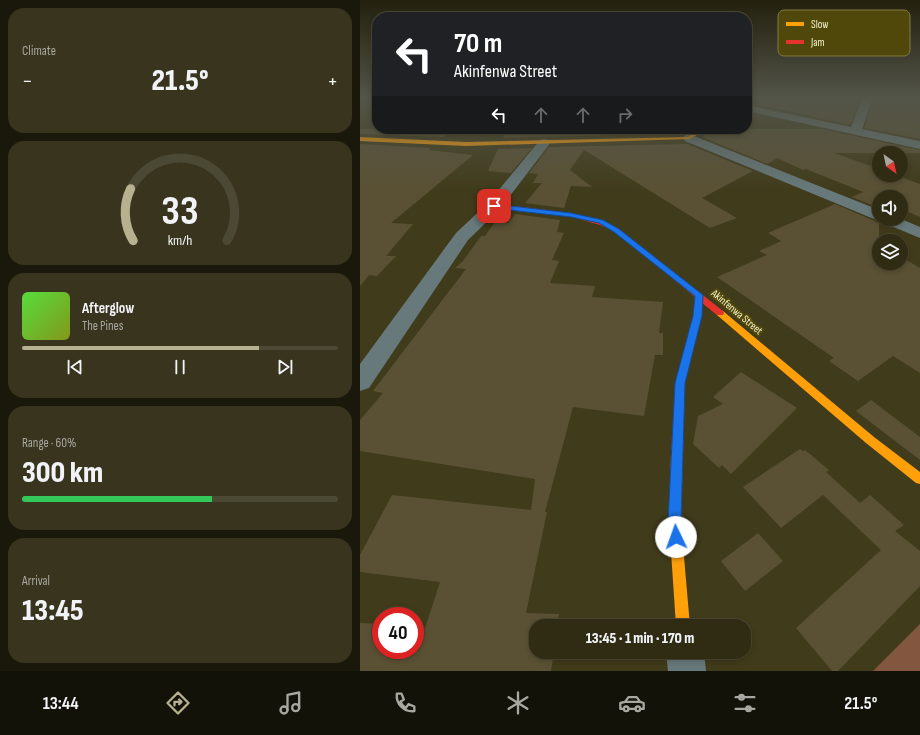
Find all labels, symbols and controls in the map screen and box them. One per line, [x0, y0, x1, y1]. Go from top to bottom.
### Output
legend [778, 10, 910, 56]
text: Slow [811, 18, 828, 31]
text: 70 m [454, 27, 502, 60]
icon: left [388, 28, 440, 80]
text: Jam [810, 36, 825, 49]
text: Climate [22, 43, 56, 59]
text: Akinfenwa Street [454, 61, 557, 82]
text: 21.5° [151, 63, 209, 99]
text: − [22, 68, 33, 95]
text: + [327, 68, 338, 95]
icon: left [488, 104, 510, 126]
icon: ahead [530, 104, 552, 126]
icon: ahead [572, 104, 594, 126]
icon: right [614, 104, 636, 126]
north arrow [872, 146, 908, 182]
map controls [872, 146, 908, 270]
text: 33 [161, 187, 199, 236]
pin [477, 189, 511, 223]
button: sound [872, 190, 908, 226]
icon: arrive [483, 195, 505, 217]
text: km/h [168, 231, 192, 248]
button: layers [872, 234, 908, 270]
street label: Akinfenwa Street [708, 286, 766, 338]
text: Afterglow [82, 299, 134, 318]
text: The Pines [82, 318, 123, 334]
icon: previous [64, 356, 86, 378]
icon: pause [169, 356, 191, 378]
icon: next [274, 356, 296, 378]
text: Range · 60% [22, 435, 76, 451]
text: 300 km [22, 455, 103, 491]
position arrow [655, 516, 697, 558]
text: Arrival [22, 573, 50, 589]
text: 13:45 [22, 593, 84, 629]
speed limit sign: 40 [372, 607, 424, 659]
text: 13:45 · 1 min · 170 m [586, 629, 694, 648]
icon: directions [164, 689, 192, 717]
icon: music [277, 689, 305, 717]
icon: phone [391, 689, 419, 717]
icon: climate [504, 689, 532, 717]
icon: car [618, 689, 646, 717]
icon: filters [731, 689, 759, 717]
text: 13:44 [43, 693, 79, 714]
text: 21.5° [844, 693, 877, 714]

